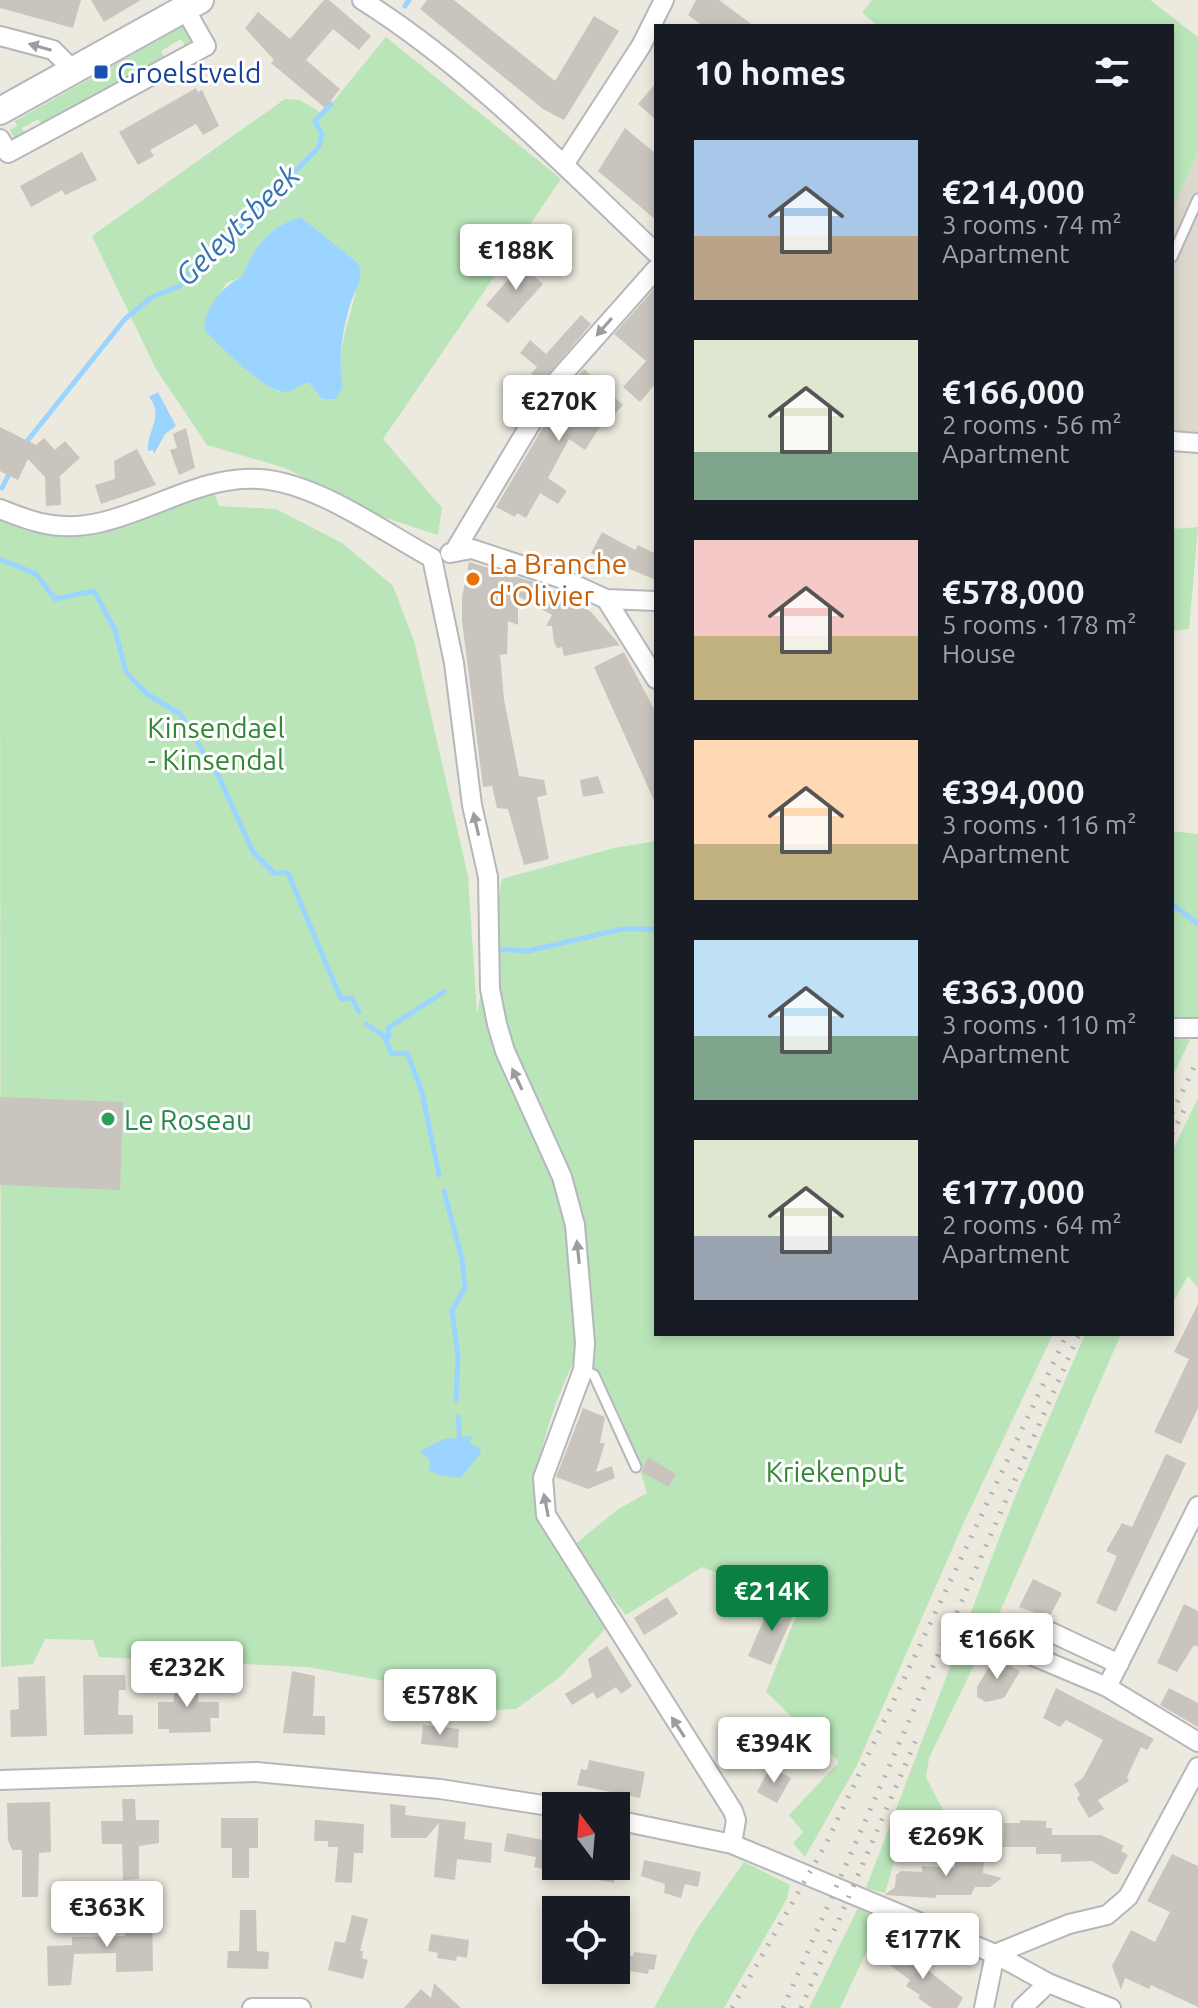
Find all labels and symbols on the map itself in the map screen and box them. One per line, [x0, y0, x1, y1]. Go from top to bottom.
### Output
one-way arrow [28, 40, 52, 53]
place label: Groelstveld [117, 57, 261, 88]
marker: Groelstveld [92, 63, 110, 81]
water label: Geleytsbeek [168, 157, 306, 292]
pin: €188K [460, 224, 572, 292]
one-way arrow [596, 316, 613, 336]
pin: €270K [503, 375, 615, 443]
place label: La Branche d'Olivier [489, 548, 627, 611]
marker: La Branche d'Olivier [464, 570, 482, 588]
park label: Kinsendael - Kinsendal [147, 712, 285, 775]
one-way arrow [469, 812, 482, 837]
one-way arrow [510, 1067, 524, 1090]
place label: Le Roseau [124, 1104, 252, 1135]
marker: Le Roseau [99, 1110, 117, 1128]
one-way arrow [572, 1240, 585, 1265]
park label: Kriekenput [766, 1456, 904, 1487]
one-way arrow [539, 1492, 551, 1517]
pin: €214K [716, 1565, 828, 1633]
pin: €166K [941, 1613, 1053, 1681]
pin: €232K [131, 1641, 243, 1709]
pin: €578K [384, 1669, 496, 1737]
one-way arrow [671, 1716, 686, 1738]
pin: €394K [718, 1717, 830, 1785]
north arrow [542, 1792, 630, 1880]
pin: €269K [890, 1810, 1002, 1878]
pin: €363K [51, 1881, 163, 1949]
pin: €177K [867, 1913, 979, 1981]

